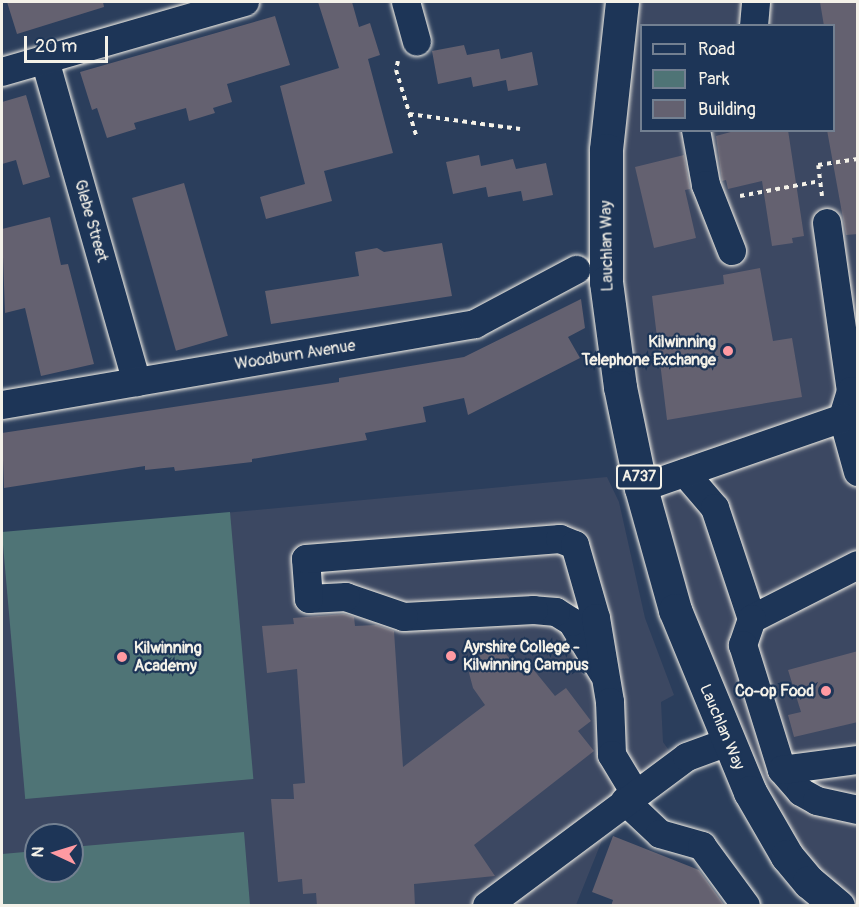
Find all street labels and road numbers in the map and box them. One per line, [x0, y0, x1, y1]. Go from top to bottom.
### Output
street label: Glebe Street [70, 178, 112, 264]
street label: Lauchlan Way [597, 200, 617, 292]
street label: Woodburn Avenue [233, 336, 357, 374]
road number: A737 [615, 465, 663, 489]
street label: Lauchlan Way [695, 681, 749, 773]

